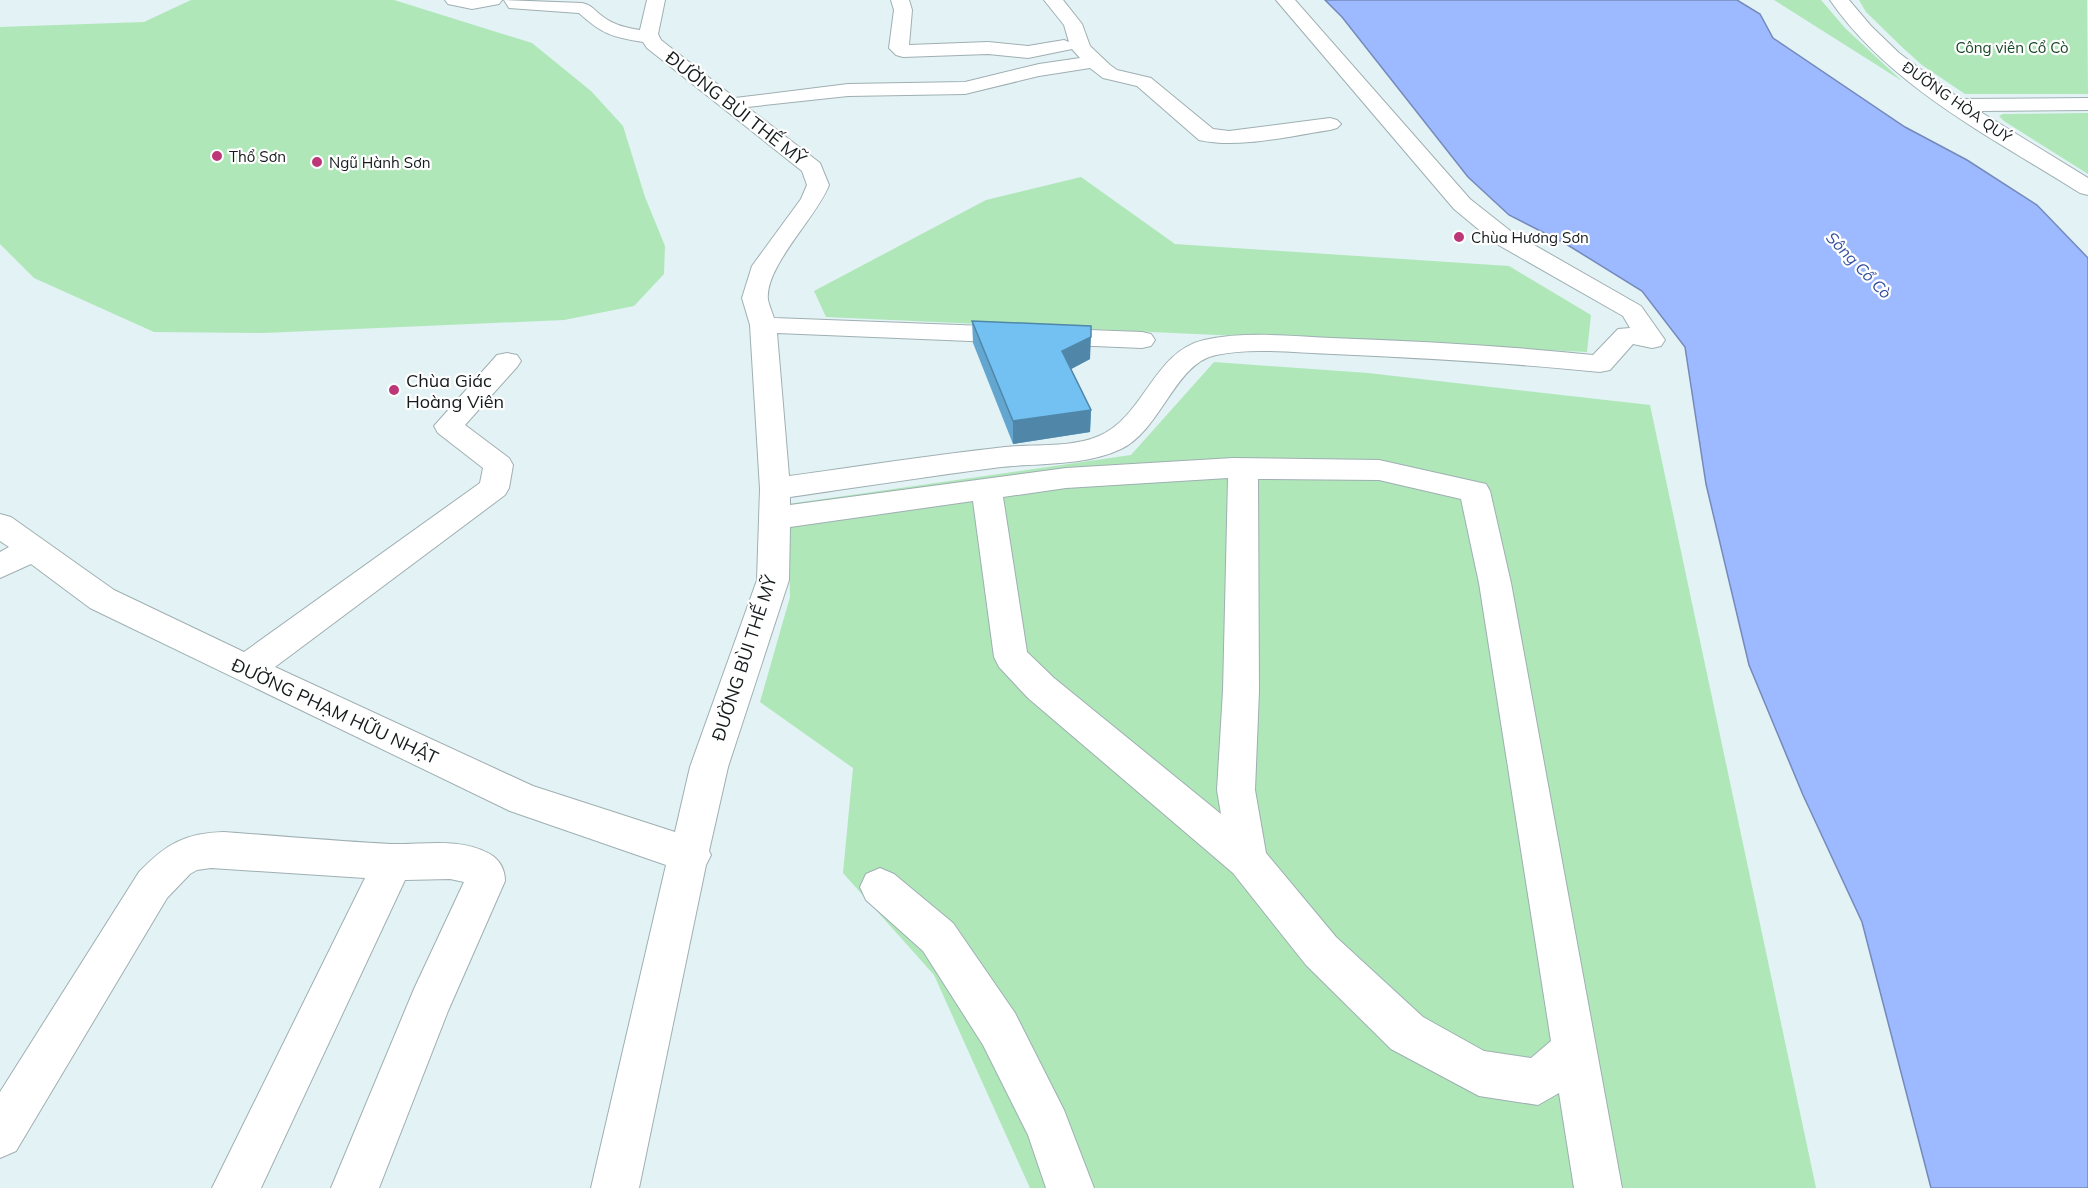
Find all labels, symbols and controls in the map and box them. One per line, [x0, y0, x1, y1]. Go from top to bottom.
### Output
park label: Công viên Cổ Cò [1956, 38, 2068, 57]
street label: ĐƯỜNG BÙI THẾ MỸ [661, 46, 812, 171]
street label: ĐƯỜNG HÒA QUÝ [1899, 57, 2016, 147]
place label: Thổ Sơn [229, 147, 286, 166]
marker: Thổ Sơn [210, 149, 224, 163]
place label: Ngũ Hành Sơn [329, 153, 431, 172]
marker: Ngũ Hành Sơn [310, 155, 324, 169]
water label: Sông Cổ Cò [1822, 227, 1896, 303]
place label: Chùa Hương Sơn [1471, 228, 1589, 247]
marker: Chùa Hương Sơn [1452, 230, 1466, 244]
place label: Chùa Giác Hoàng Viên [406, 369, 504, 413]
marker: Chùa Giác Hoàng Viên [387, 383, 401, 397]
street label: ĐƯỜNG BÙI THẾ MỸ [706, 571, 782, 744]
street label: ĐƯỜNG PHẠM HỮU NHẬT [228, 653, 442, 769]

